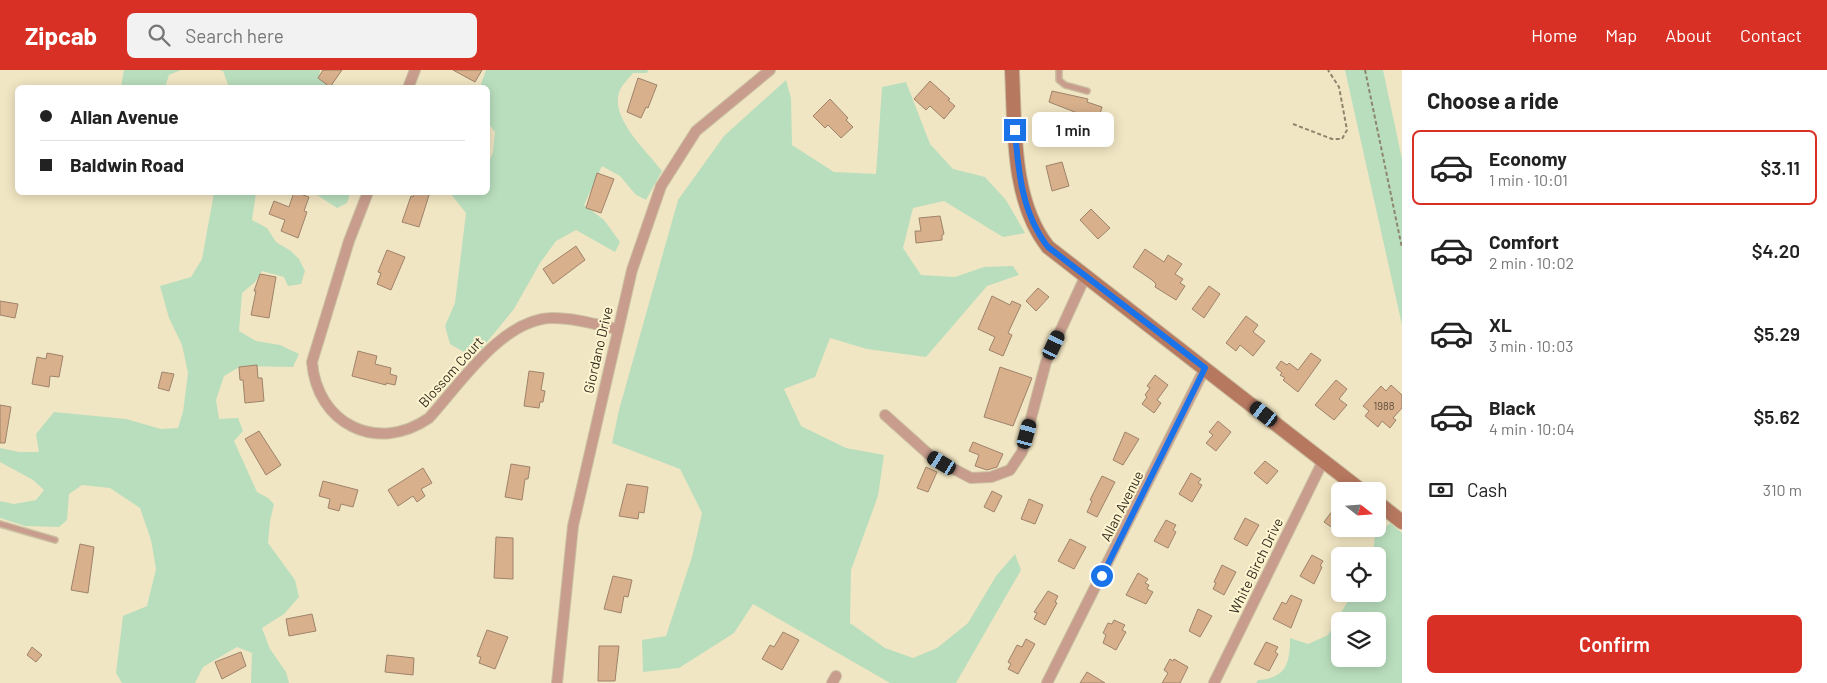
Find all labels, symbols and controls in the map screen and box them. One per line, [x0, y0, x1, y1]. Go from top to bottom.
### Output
search box [127, 13, 477, 58]
text: Zipcab [25, 21, 97, 50]
icon: search [145, 21, 173, 49]
text: Search here [185, 24, 284, 47]
text: Home [1531, 24, 1577, 46]
text: Map [1605, 24, 1637, 46]
text: About [1665, 24, 1712, 46]
text: Contact [1740, 24, 1802, 46]
text: Choose a ride [1427, 87, 1559, 113]
text: Allan Avenue [70, 105, 179, 128]
callout: 1 min [1032, 112, 1115, 148]
route end [1004, 119, 1026, 141]
text: 1 min [1056, 120, 1090, 139]
icon: car [1429, 145, 1474, 190]
text: Economy [1489, 147, 1567, 170]
text: Baldwin Road [70, 153, 184, 176]
text: $3.11 [1760, 156, 1800, 179]
text: 1 min · 10:01 [1489, 170, 1568, 189]
icon: car [1429, 228, 1474, 273]
text: Comfort [1489, 230, 1559, 253]
text: $4.20 [1752, 239, 1800, 262]
text: 2 min · 10:02 [1489, 253, 1574, 272]
street label: Giordano Drive [579, 305, 616, 395]
icon: car [1429, 311, 1474, 356]
text: XL [1489, 313, 1512, 336]
text: $5.29 [1753, 322, 1800, 345]
car [1040, 328, 1067, 362]
street label: Blossom Court [415, 333, 487, 410]
text: 3 min · 10:03 [1489, 336, 1573, 355]
icon: car [1429, 394, 1474, 439]
text: Black [1489, 396, 1536, 419]
car [1247, 399, 1280, 429]
house number: 1988 [1373, 399, 1395, 412]
text: $5.62 [1753, 405, 1800, 428]
car [1015, 418, 1038, 450]
text: 4 min · 10:04 [1489, 419, 1575, 438]
car [925, 449, 958, 477]
street label: Allan Avenue [1097, 468, 1147, 544]
icon: cash [1427, 476, 1455, 504]
text: Cash [1467, 478, 1508, 501]
text: 310 m [1763, 480, 1802, 499]
north arrow [1331, 482, 1386, 538]
map controls [1331, 482, 1386, 667]
street label: White Birch Drive [1225, 515, 1286, 617]
button: locate [1331, 547, 1386, 602]
route start [1091, 565, 1113, 587]
button: layers [1331, 612, 1386, 667]
button: Confirm [1427, 615, 1802, 673]

